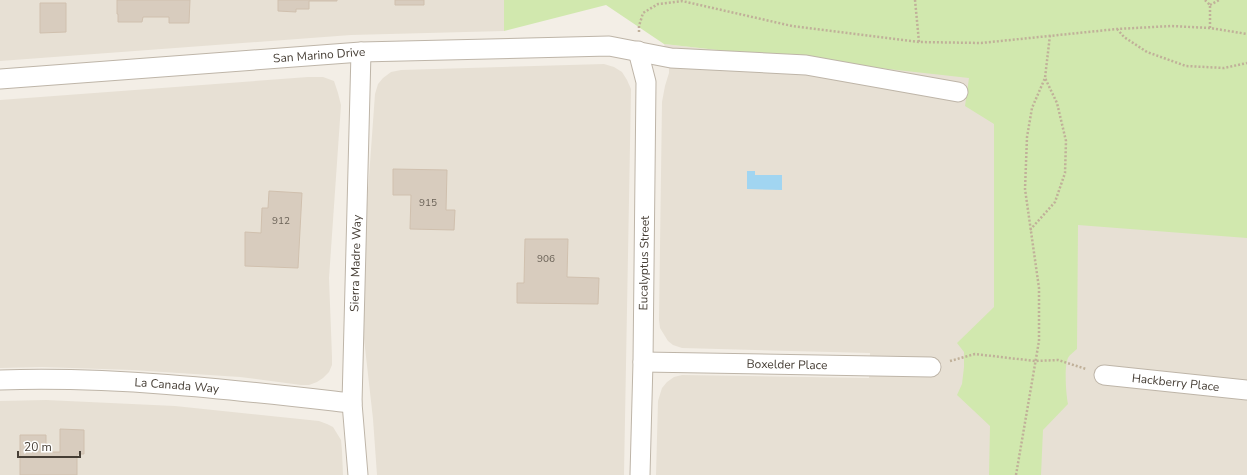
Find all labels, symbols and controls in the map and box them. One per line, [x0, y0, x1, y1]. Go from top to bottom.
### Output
street label: San Marino Drive [272, 44, 365, 67]
house number: 915 [419, 196, 437, 210]
house number: 912 [272, 214, 290, 228]
street label: Sierra Madre Way [346, 214, 365, 312]
street label: Eucalyptus Street [635, 215, 653, 310]
house number: 906 [537, 252, 555, 266]
street label: Boxelder Place [746, 356, 828, 373]
street label: Hackberry Place [1131, 370, 1220, 395]
street label: La Canada Way [134, 374, 221, 397]
scale bar [18, 433, 80, 459]
text: 20 m [24, 439, 52, 455]

